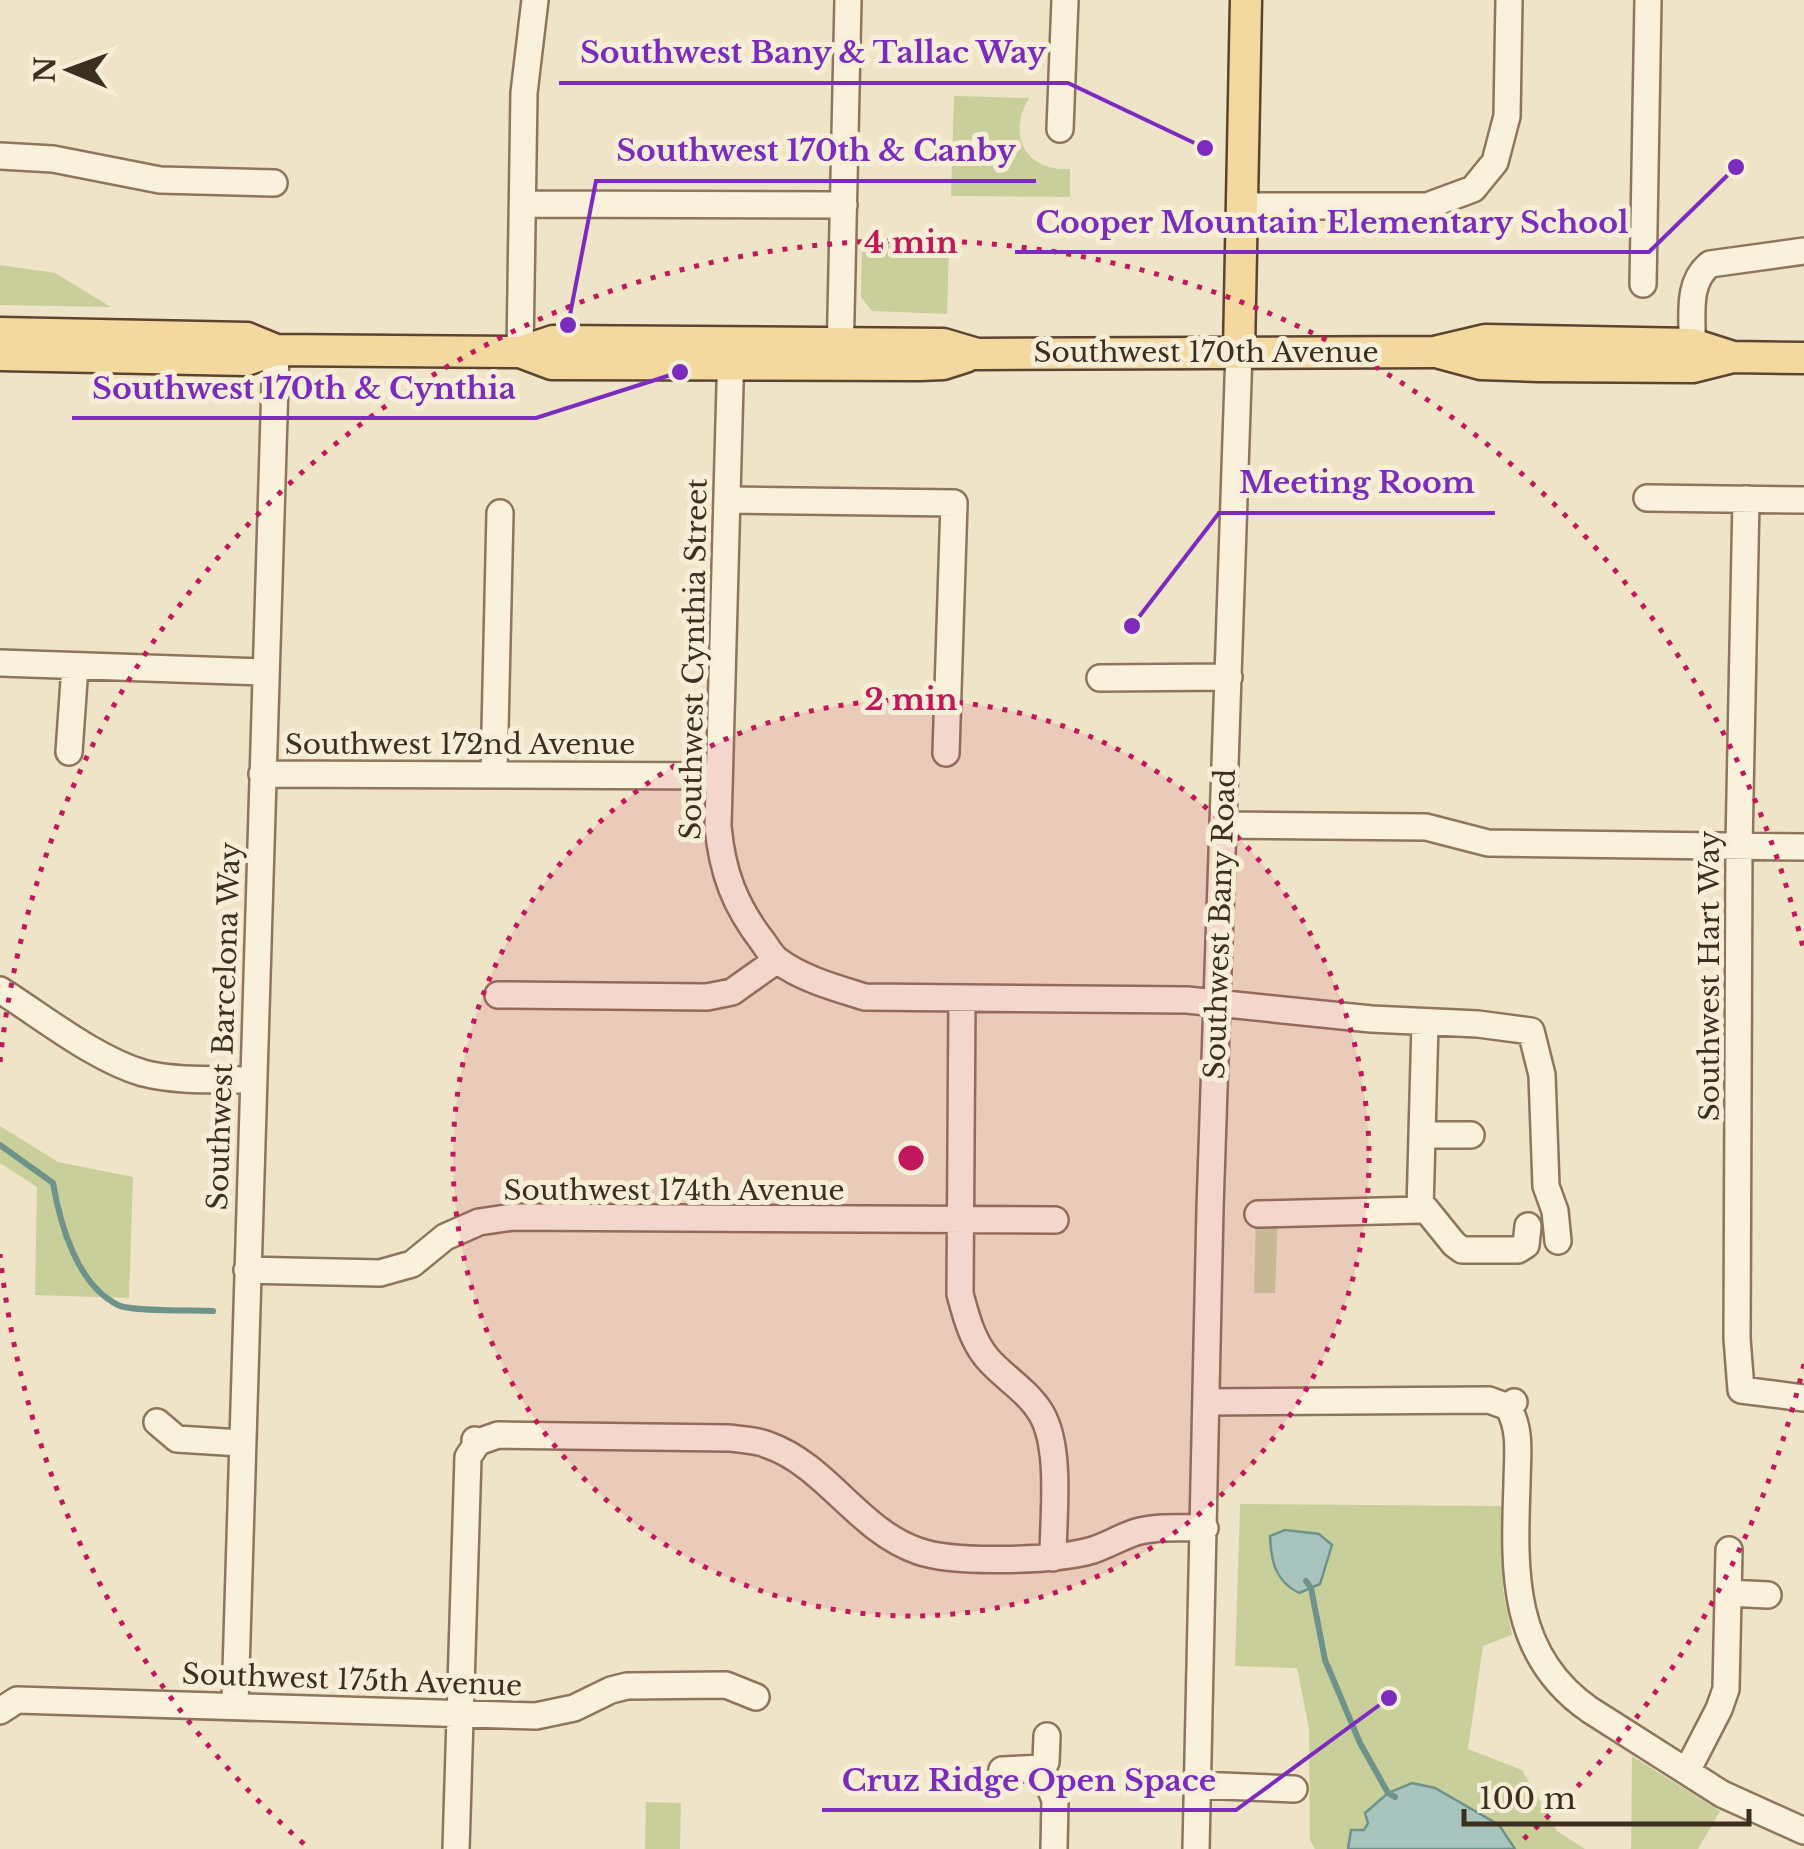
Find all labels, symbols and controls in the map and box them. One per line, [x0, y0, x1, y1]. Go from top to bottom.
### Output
north arrow [20, 20, 120, 120]
callout: Southwest Bany & Tallac Way [559, 23, 1068, 83]
text: Southwest Bany & Tallac Way [580, 34, 1047, 71]
text: N [28, 56, 63, 83]
callout: Southwest 170th & Canby [596, 121, 1036, 181]
text: Southwest 170th & Canby [616, 132, 1016, 169]
callout: Cooper Mountain Elementary School [1015, 192, 1649, 252]
text: Cooper Mountain Elementary School [1035, 204, 1629, 241]
text: 4 min [864, 224, 958, 261]
street label: Southwest 170th Avenue [1033, 335, 1379, 370]
callout: Southwest 170th & Cynthia [72, 358, 536, 418]
text: Southwest 170th & Cynthia [92, 370, 516, 407]
callout: Meeting Room [1219, 453, 1495, 513]
text: Meeting Room [1239, 464, 1475, 501]
street label: Southwest Cynthia Street [673, 477, 715, 840]
text: 2 min [864, 681, 958, 718]
street label: Southwest 172nd Avenue [285, 727, 635, 762]
street label: Southwest Bany Road [1197, 768, 1243, 1080]
street label: Southwest Hart Way [1692, 831, 1727, 1121]
street label: Southwest Barcelona Way [200, 841, 248, 1211]
centre of rings [893, 1140, 929, 1176]
street label: Southwest 174th Avenue [504, 1173, 844, 1208]
street label: Southwest 175th Avenue [181, 1657, 523, 1703]
callout: Cruz Ridge Open Space [822, 1750, 1236, 1810]
text: Cruz Ridge Open Space [842, 1762, 1216, 1799]
scale bar [1464, 1764, 1749, 1826]
text: 100 m [1479, 1780, 1576, 1817]

